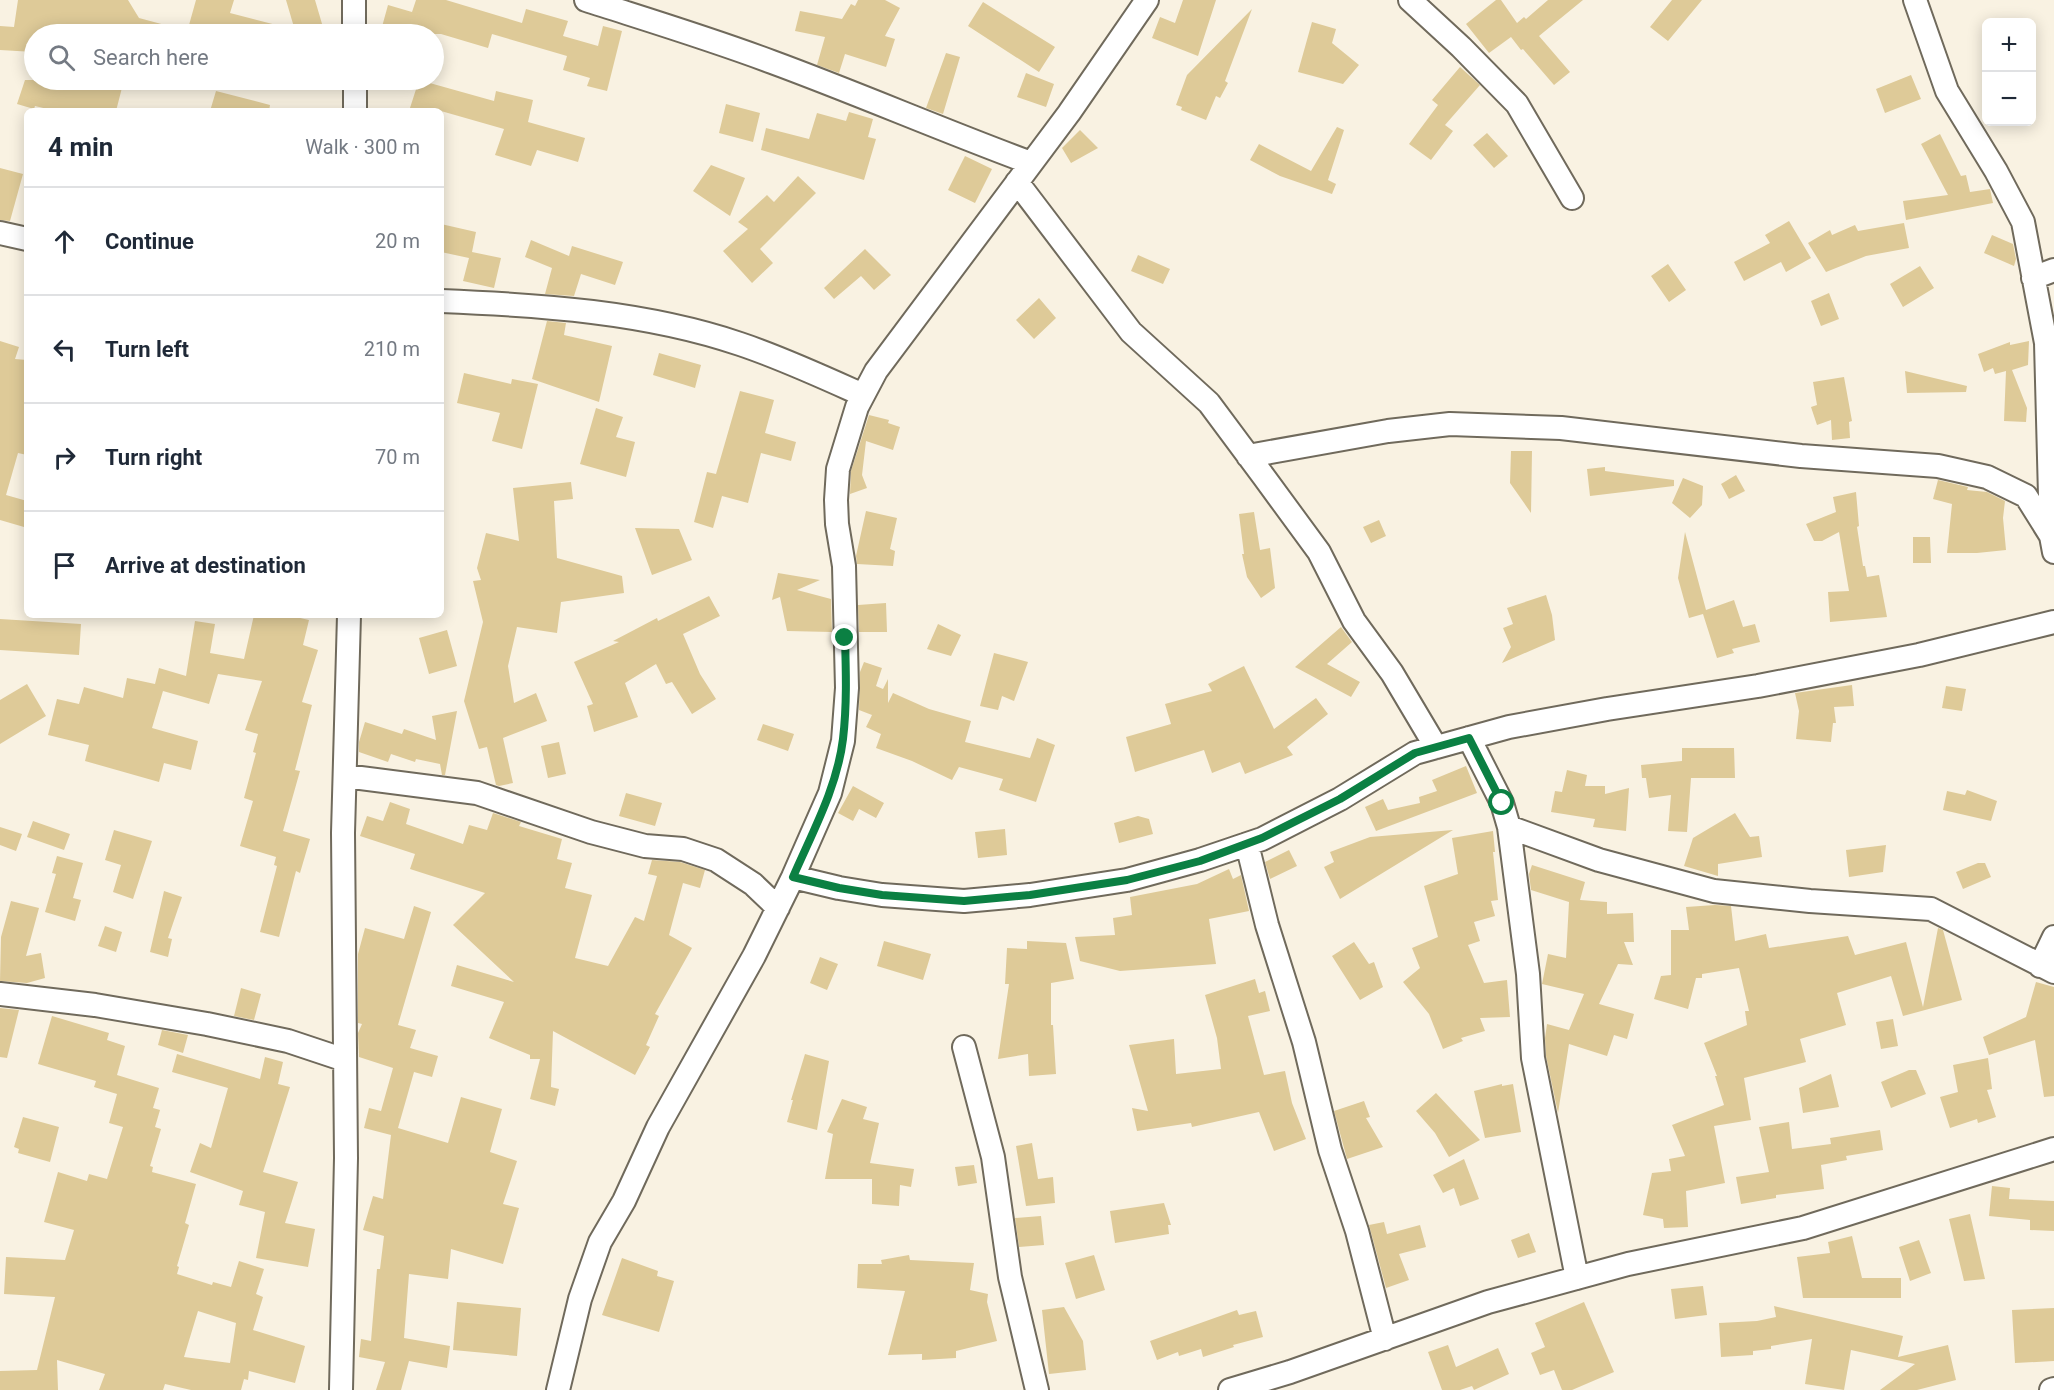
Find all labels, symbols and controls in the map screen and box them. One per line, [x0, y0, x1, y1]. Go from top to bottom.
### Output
map controls [1982, 18, 2036, 126]
button: + [1982, 18, 2036, 72]
search box [24, 24, 444, 90]
icon: search [45, 41, 78, 74]
text: Search here [93, 45, 209, 70]
button: − [1982, 72, 2036, 126]
text: 4 min [48, 132, 113, 162]
text: Walk · 300 m [305, 135, 420, 159]
icon: ahead [48, 225, 81, 258]
text: Continue [105, 229, 194, 254]
text: 20 m [375, 229, 420, 253]
icon: left [48, 333, 81, 366]
text: Turn left [105, 337, 189, 362]
text: 210 m [364, 337, 420, 361]
icon: right [48, 441, 81, 474]
text: Turn right [105, 445, 202, 470]
text: 70 m [375, 445, 420, 469]
icon: arrive [48, 549, 81, 582]
text: Arrive at destination [105, 553, 306, 578]
route end [831, 624, 857, 650]
route start [1488, 789, 1514, 815]

